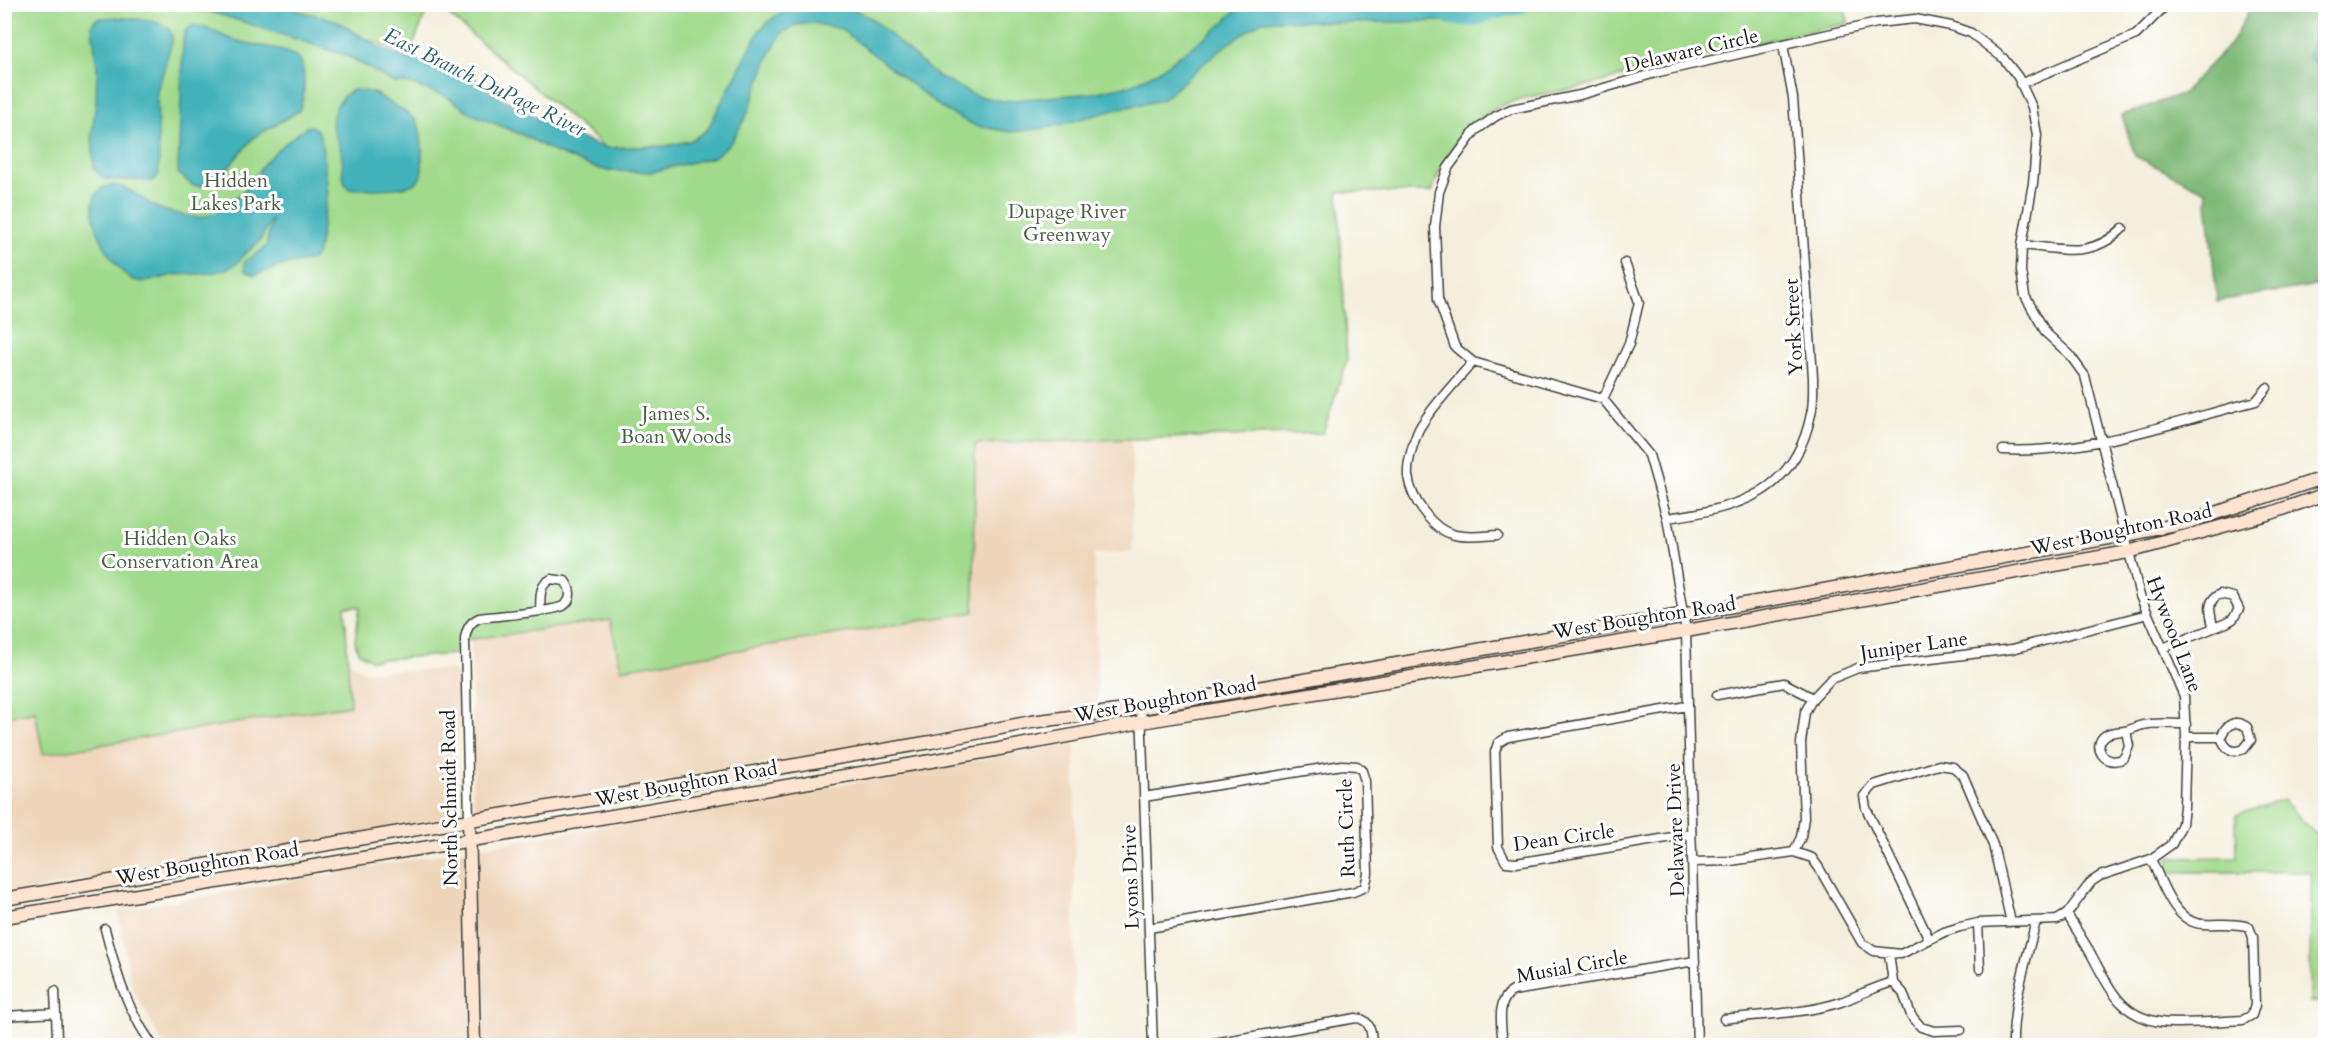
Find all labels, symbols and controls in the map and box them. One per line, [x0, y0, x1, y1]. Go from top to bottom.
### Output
water label: East Branch DuPage River [379, 21, 592, 145]
street label: Delaware Circle [1621, 22, 1761, 79]
park label: Hidden Lakes Park [190, 167, 282, 217]
park label: Dupage River Greenway [1008, 198, 1127, 248]
street label: York Street [1777, 277, 1810, 376]
park label: James S. Boan Woods [621, 400, 731, 450]
street label: West Boughton Road [2027, 497, 2215, 562]
park label: Hidden Oaks Conservation Area [101, 525, 259, 575]
street label: Hywood Lane [2140, 572, 2209, 696]
street label: West Boughton Road [1550, 590, 1738, 645]
street label: Juniper Lane [1856, 625, 1970, 667]
street label: West Boughton Road [1071, 670, 1259, 729]
street label: North Schmidt Road [434, 709, 465, 887]
street label: West Boughton Road [592, 754, 780, 813]
street label: Delaware Drive [1660, 763, 1691, 897]
street label: Ruth Circle [1331, 778, 1362, 878]
street label: Dean Circle [1512, 817, 1617, 858]
street label: Lyons Drive [1115, 824, 1146, 930]
street label: West Boughton Road [113, 836, 301, 891]
street label: Musial Circle [1514, 943, 1630, 990]

